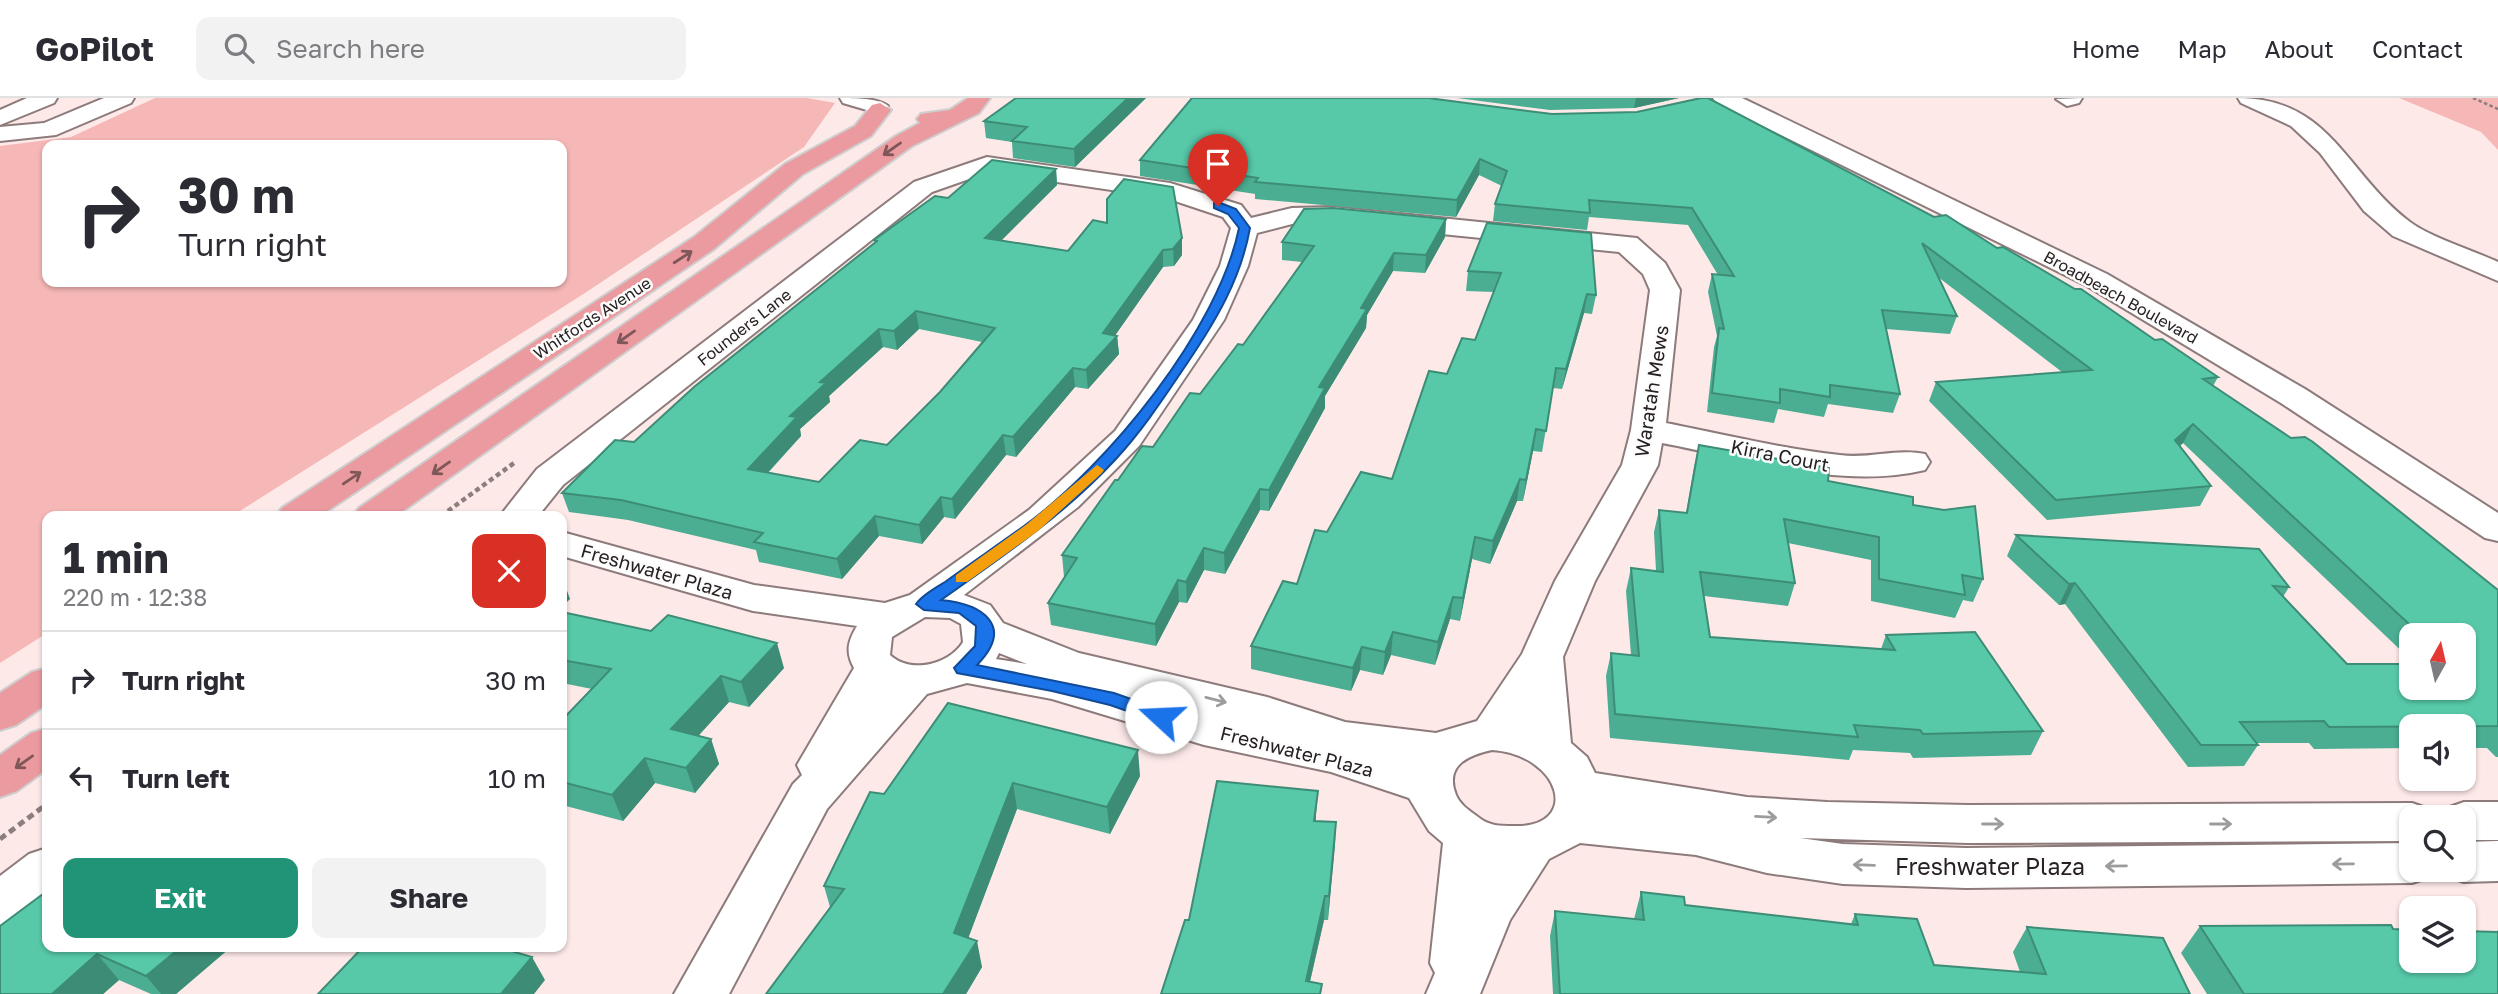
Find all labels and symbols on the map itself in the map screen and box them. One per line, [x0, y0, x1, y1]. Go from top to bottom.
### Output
pin [1188, 134, 1248, 206]
one-way arrow [883, 142, 902, 156]
street label: Broadbeach Boulevard [2040, 246, 2202, 348]
one-way arrow [673, 250, 693, 264]
street label: Whitfords Avenue [529, 273, 655, 363]
street label: Founders Lane [693, 284, 795, 370]
street label: Waratah Mews [1629, 323, 1673, 459]
one-way arrow [617, 329, 636, 344]
street label: Kirra Court [1729, 434, 1831, 476]
one-way arrow [432, 461, 451, 475]
one-way arrow [341, 471, 361, 485]
street label: Freshwater Plaza [578, 538, 736, 604]
north arrow [2399, 623, 2476, 700]
position arrow [1124, 680, 1198, 754]
one-way arrow [1204, 694, 1227, 707]
street label: Freshwater Plaza [1218, 721, 1376, 781]
one-way arrow [15, 755, 34, 769]
one-way arrow [1754, 811, 1777, 824]
one-way arrow [1982, 817, 2005, 831]
one-way arrow [2209, 817, 2232, 831]
street label: Freshwater Plaza [1895, 852, 2085, 880]
one-way arrow [2332, 857, 2355, 870]
one-way arrow [1853, 858, 1876, 871]
one-way arrow [2105, 860, 2128, 873]

